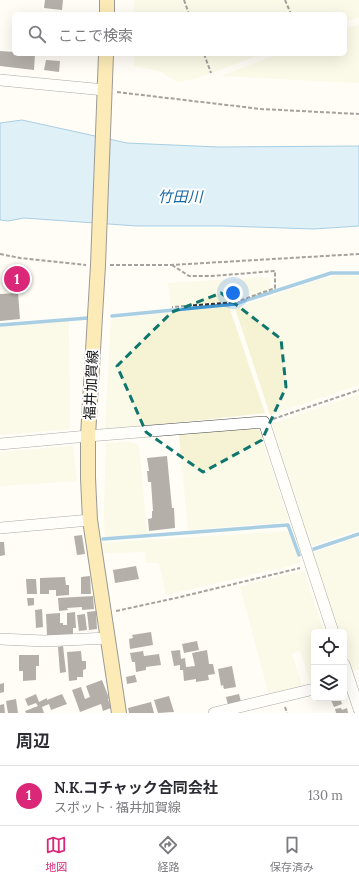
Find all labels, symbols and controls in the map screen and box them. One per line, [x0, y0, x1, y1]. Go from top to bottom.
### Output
search box [12, 12, 347, 56]
icon: search [26, 23, 48, 45]
text: ここで検索 [58, 26, 133, 45]
water label: 竹田川 [157, 187, 204, 206]
pin: 1 [4, 264, 30, 294]
your location [223, 283, 243, 303]
street label: 福井加賀線 [80, 350, 102, 420]
map controls [311, 629, 347, 701]
button: locate [311, 629, 347, 665]
button: layers [311, 665, 347, 701]
text: 周辺 [16, 730, 50, 752]
text: N.K.コチャック合同会社 [54, 778, 218, 797]
text: 1 [26, 787, 32, 804]
text: 130 m [308, 787, 343, 804]
text: スポット · 福井加賀線 [54, 799, 181, 816]
tab: 地図 [45, 834, 67, 874]
tab: 経路 [157, 834, 179, 874]
tab: 保存済み [270, 834, 314, 874]

